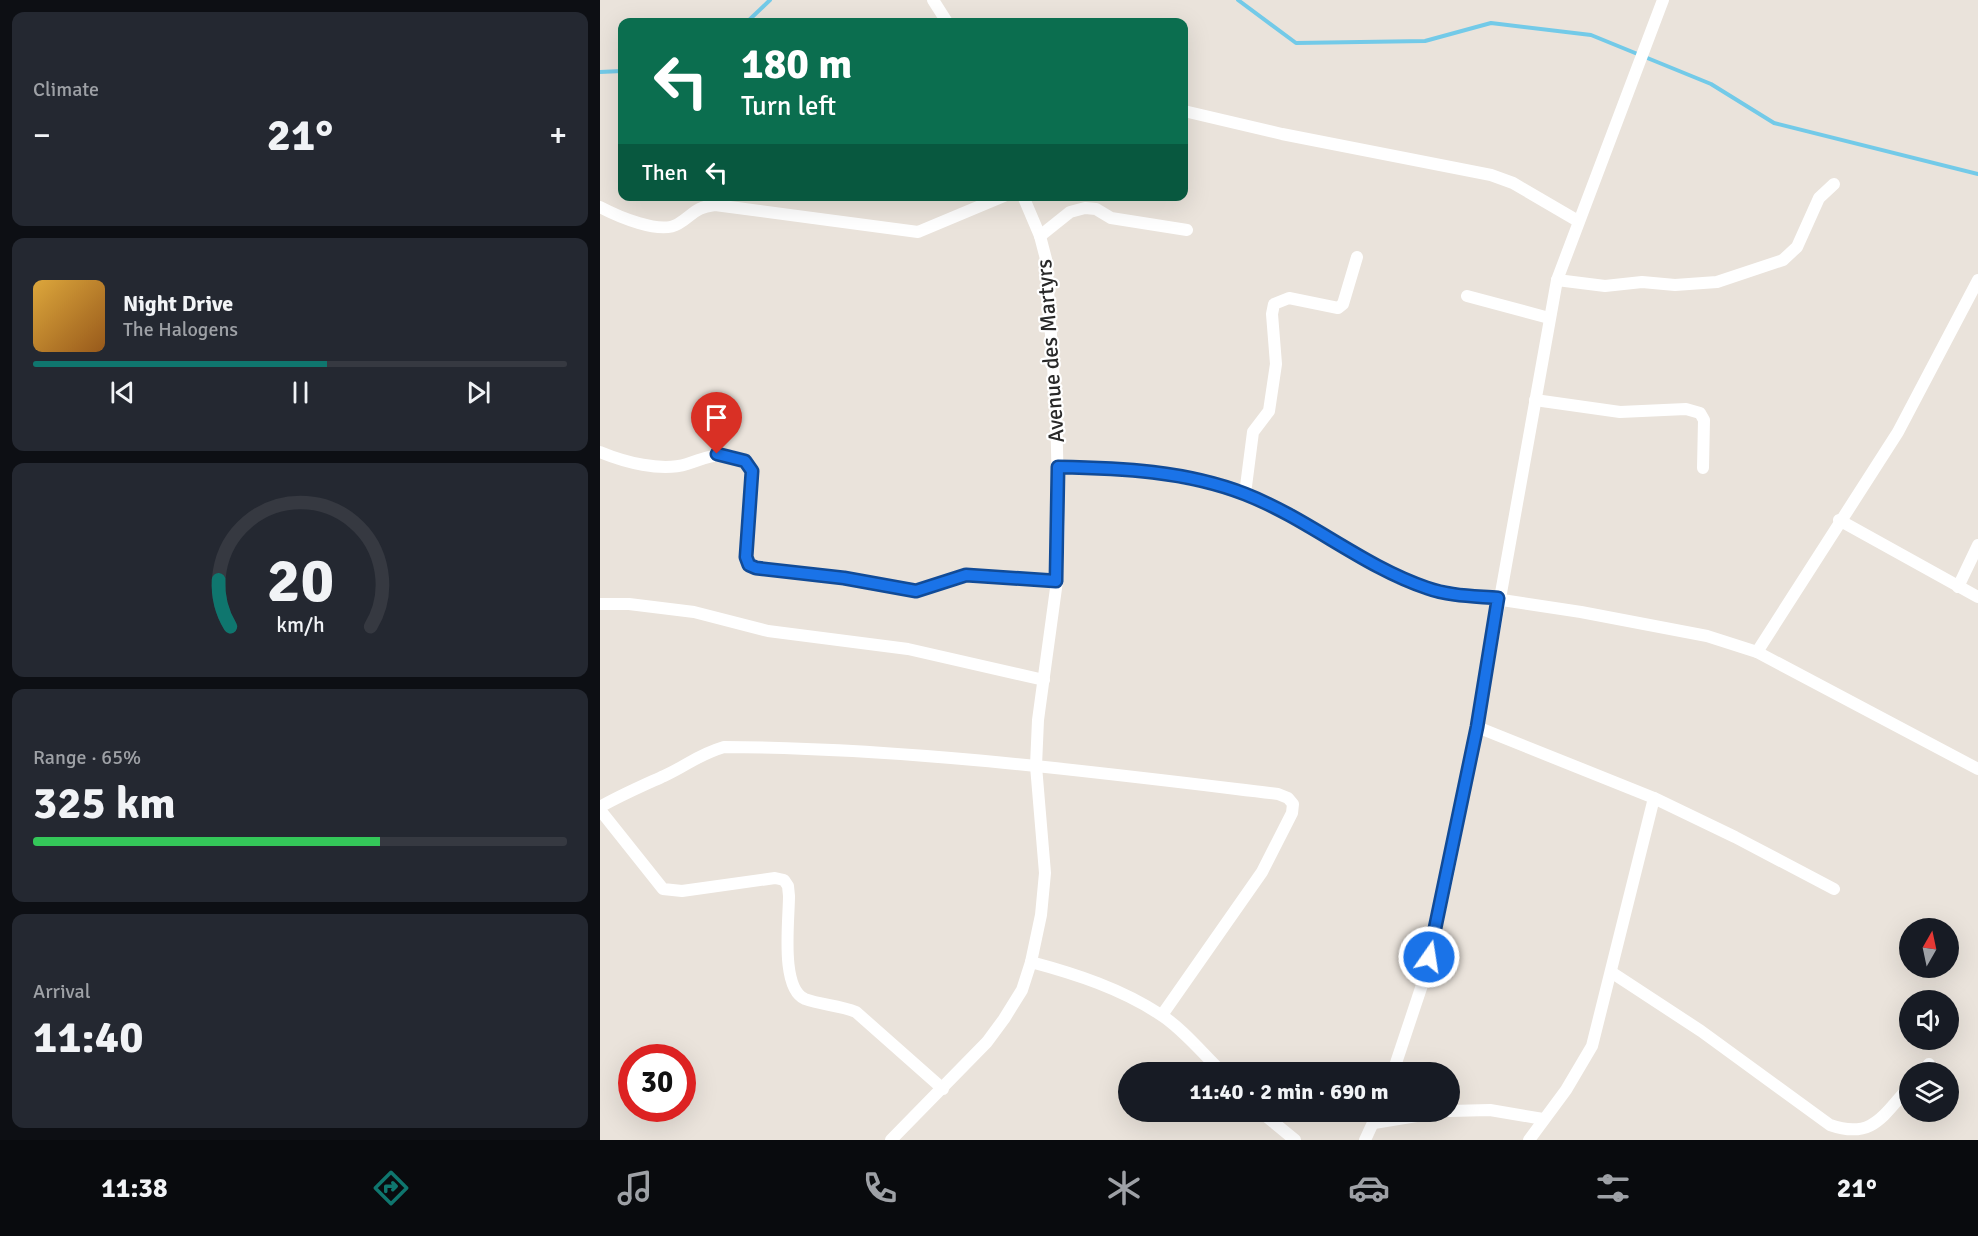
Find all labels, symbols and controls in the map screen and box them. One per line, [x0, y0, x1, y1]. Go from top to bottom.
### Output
text: 180 m [741, 39, 852, 90]
icon: left [642, 42, 720, 120]
text: Climate [33, 77, 99, 102]
text: Turn left [741, 90, 836, 123]
text: 21° [267, 108, 333, 163]
text: − [33, 115, 51, 156]
text: + [549, 115, 567, 156]
icon: left [700, 156, 733, 189]
text: Then [642, 159, 688, 186]
street label: Avenue des Martyrs [1030, 258, 1070, 444]
text: Night Drive [123, 290, 233, 317]
text: The Halogens [123, 317, 238, 342]
icon: previous [106, 376, 139, 409]
icon: pause [284, 376, 317, 409]
icon: next [462, 376, 495, 409]
pin [691, 392, 742, 454]
icon: arrive [700, 401, 733, 434]
text: 20 [266, 542, 334, 619]
text: km/h [276, 612, 324, 638]
text: Range · 65% [33, 745, 141, 770]
text: 325 km [33, 776, 176, 831]
north arrow [1899, 918, 1959, 978]
map controls [1899, 918, 1959, 1122]
position arrow [1397, 925, 1461, 989]
text: Arrival [33, 979, 91, 1004]
button: sound [1899, 990, 1959, 1050]
text: 11:40 [33, 1010, 143, 1065]
speed limit sign: 30 [618, 1044, 696, 1122]
button: layers [1899, 1062, 1959, 1122]
text: 11:40 · 2 min · 690 m [1189, 1078, 1389, 1105]
icon: directions [370, 1167, 412, 1209]
icon: music [614, 1167, 656, 1209]
icon: phone [859, 1167, 901, 1209]
icon: climate [1103, 1167, 1145, 1209]
icon: car [1348, 1167, 1390, 1209]
icon: filters [1592, 1167, 1634, 1209]
text: 11:38 [101, 1172, 168, 1205]
text: 21° [1837, 1172, 1877, 1205]

